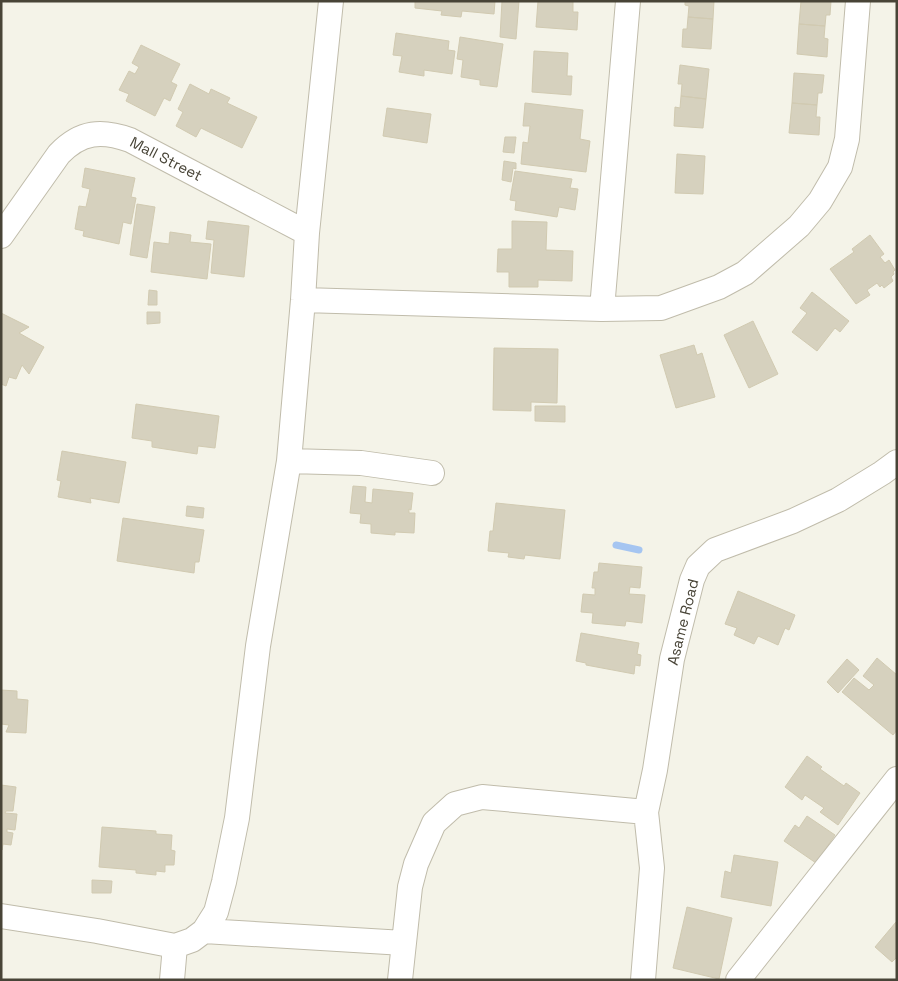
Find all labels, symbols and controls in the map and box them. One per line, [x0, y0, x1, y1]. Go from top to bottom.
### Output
street label: Mall Street [127, 132, 206, 185]
street label: Asame Road [663, 577, 702, 667]

